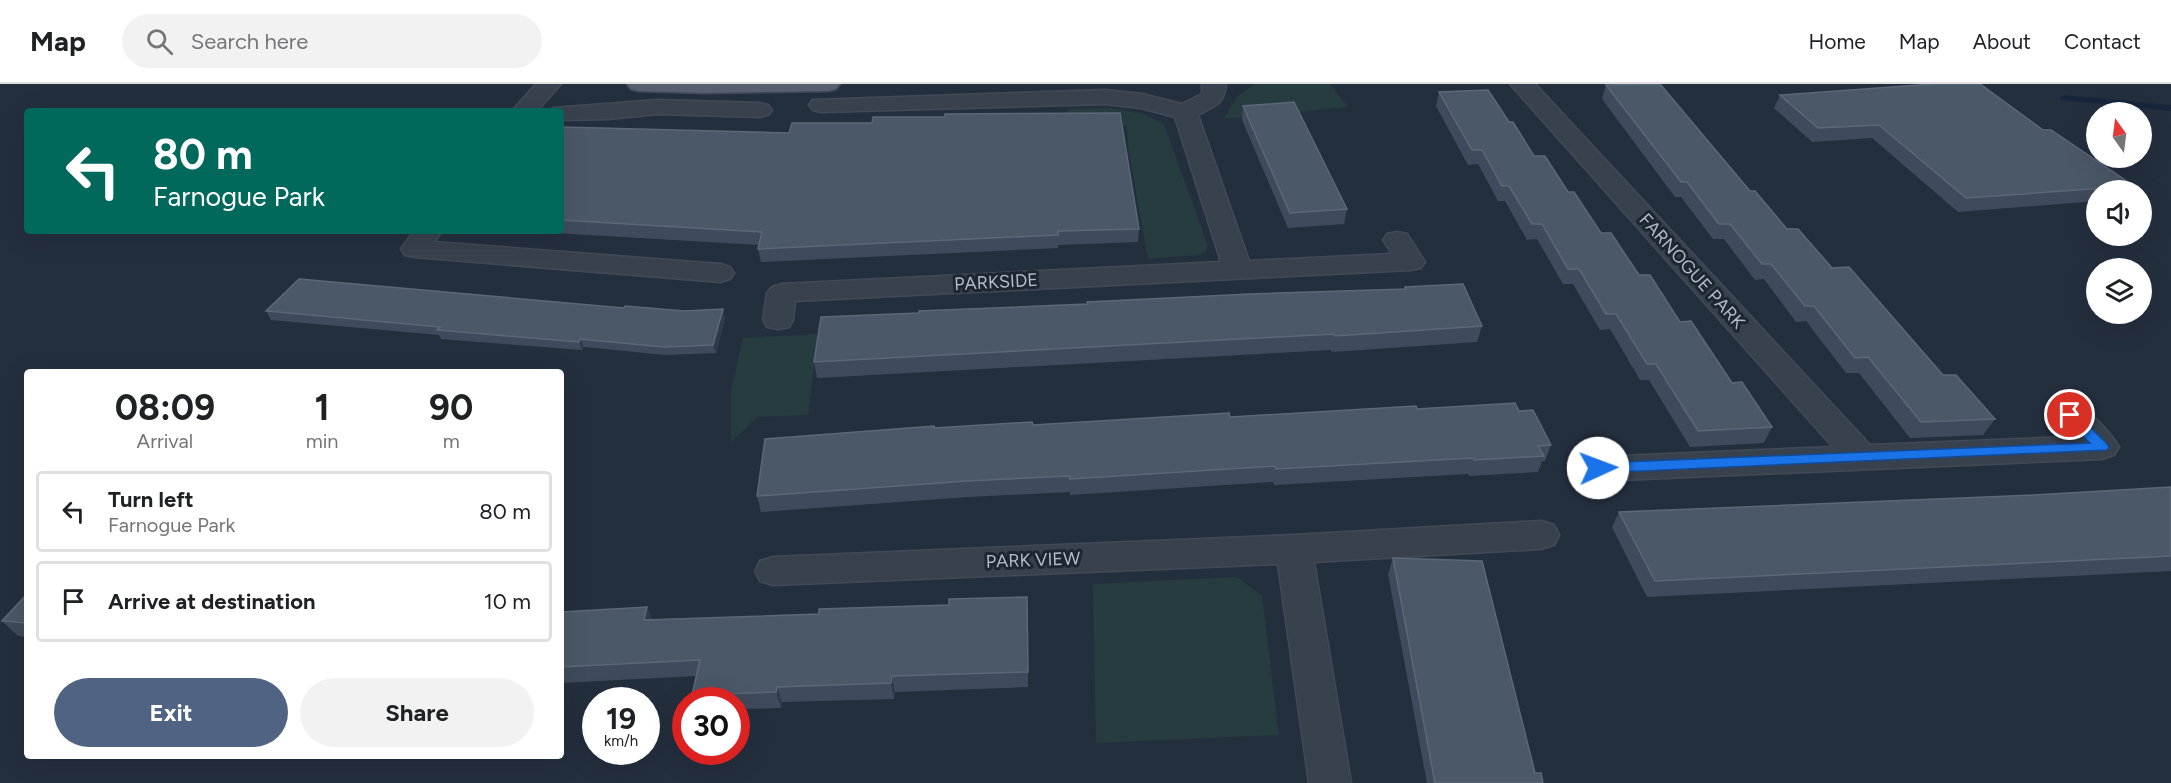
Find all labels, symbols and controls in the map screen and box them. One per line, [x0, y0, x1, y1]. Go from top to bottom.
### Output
search box [122, 14, 542, 68]
text: Map [30, 24, 86, 58]
icon: search [143, 25, 176, 58]
text: Search here [191, 28, 308, 55]
text: Home [1809, 29, 1866, 54]
text: Map [1899, 29, 1940, 54]
text: About [1973, 29, 2031, 54]
text: Contact [2064, 29, 2141, 54]
north arrow [2086, 102, 2152, 168]
map controls [2086, 102, 2152, 324]
text: 80 m [153, 129, 253, 180]
icon: left [54, 132, 132, 210]
text: Farnogue Park [153, 180, 325, 213]
button: sound [2086, 180, 2152, 246]
street label: FARNOGUE PARK [1634, 209, 1750, 333]
button: layers [2086, 258, 2152, 324]
street label: PARKSIDE [954, 269, 1038, 295]
text: 08:09 [115, 386, 215, 429]
text: 1 [314, 386, 330, 429]
text: 90 [429, 386, 473, 429]
pin [2044, 389, 2095, 440]
icon: arrive [2053, 398, 2086, 431]
text: Arrival [137, 429, 193, 453]
text: min [306, 429, 338, 453]
text: m [443, 429, 460, 453]
position arrow [1566, 436, 1630, 500]
text: Turn left [108, 486, 194, 513]
icon: left [57, 495, 90, 528]
text: 80 m [479, 498, 531, 525]
text: Farnogue Park [108, 513, 235, 537]
street label: PARK VIEW [985, 547, 1081, 573]
icon: arrive [57, 585, 90, 618]
text: Arrive at destination [108, 588, 316, 615]
text: 10 m [484, 588, 531, 615]
button: Exit [54, 678, 288, 747]
button: Share [300, 678, 534, 747]
speed limit sign: 30 [672, 687, 750, 765]
text: 19 [606, 700, 636, 737]
text: km/h [604, 732, 638, 750]

